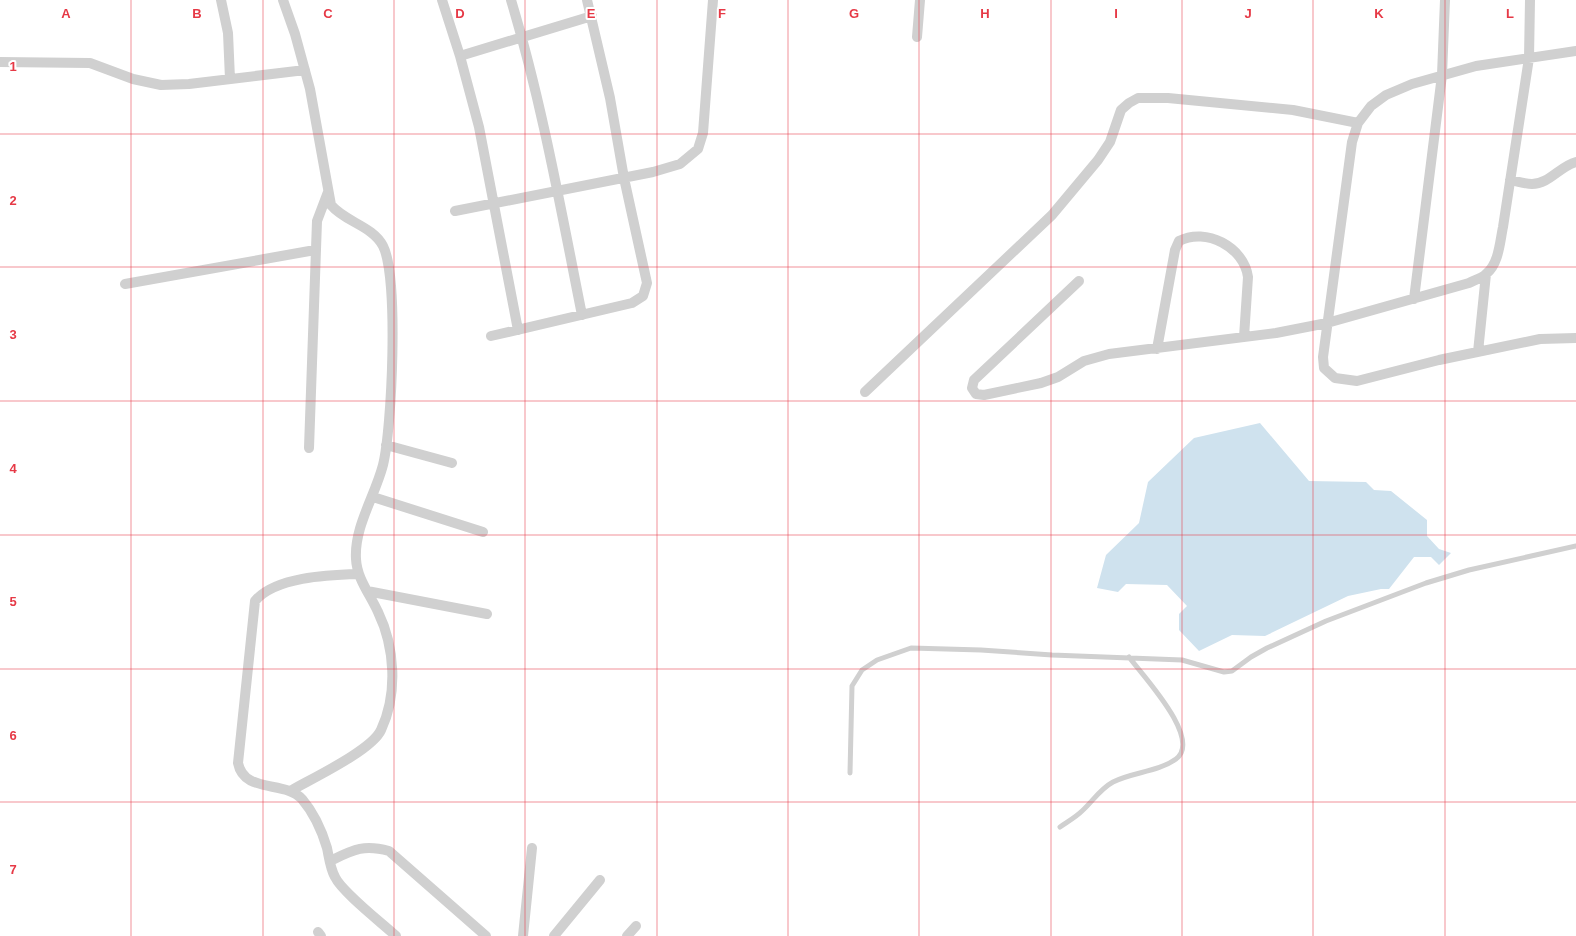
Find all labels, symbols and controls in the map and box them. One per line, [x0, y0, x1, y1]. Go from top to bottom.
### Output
text: A [61, 6, 71, 21]
text: B [192, 6, 202, 21]
text: C [323, 6, 333, 21]
text: D [455, 6, 465, 21]
text: E [587, 6, 596, 21]
text: F [718, 6, 726, 21]
text: G [849, 6, 859, 21]
text: H [980, 6, 990, 21]
text: I [1114, 6, 1118, 21]
text: J [1244, 6, 1252, 21]
text: K [1374, 6, 1384, 21]
text: L [1506, 6, 1514, 21]
text: 1 [9, 59, 17, 74]
text: 2 [9, 193, 17, 208]
text: 3 [9, 327, 17, 342]
text: 4 [9, 461, 17, 476]
text: 5 [9, 594, 17, 609]
text: 6 [9, 728, 17, 743]
text: 7 [9, 862, 17, 877]

